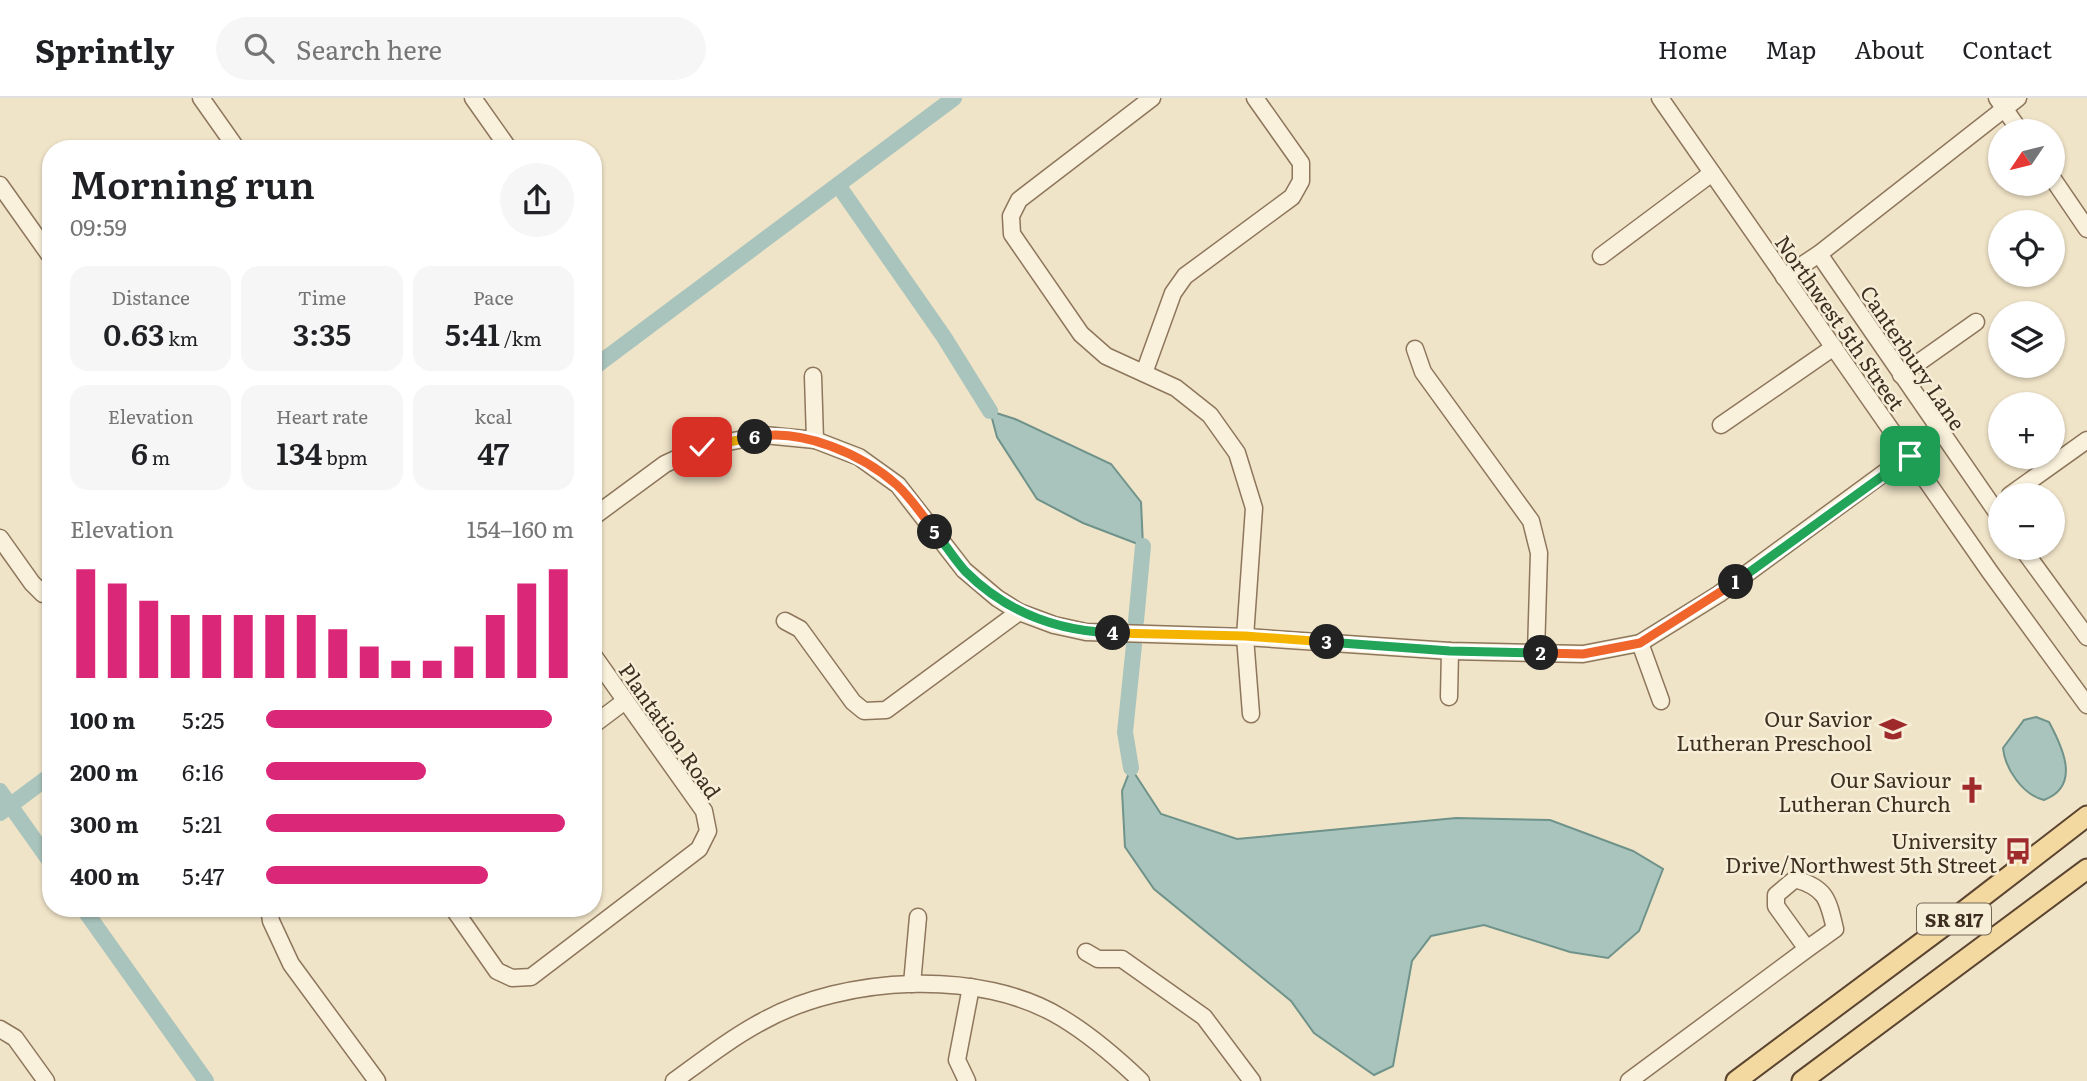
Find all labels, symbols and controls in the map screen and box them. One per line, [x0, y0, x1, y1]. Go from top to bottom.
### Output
search box [216, 17, 706, 80]
text: Sprintly [35, 24, 174, 73]
icon: search [240, 29, 278, 67]
text: Search here [296, 29, 442, 68]
text: Home [1658, 31, 1727, 66]
text: Map [1765, 31, 1816, 66]
text: About [1854, 31, 1924, 66]
text: Contact [1962, 31, 2052, 66]
north arrow [1988, 119, 2065, 196]
map controls [1988, 119, 2065, 560]
text: Morning run [70, 154, 315, 211]
button: share [500, 163, 574, 237]
text: 09:59 [70, 209, 127, 243]
button: locate [1988, 210, 2065, 287]
street label: Northwest 5th Street [1769, 228, 1914, 416]
street label: Canterbury Lane [1854, 278, 1974, 436]
text: Distance [111, 283, 190, 311]
text: Time [298, 283, 346, 311]
text: Pace [473, 283, 514, 311]
button: layers [1988, 301, 2065, 378]
text: 0.63 [103, 311, 164, 355]
text: 3:35 [293, 311, 351, 355]
text: 5:41 [445, 311, 500, 355]
text: km [164, 324, 198, 352]
text: /km [500, 324, 542, 352]
button: + [1988, 392, 2065, 469]
text: Elevation [108, 402, 194, 430]
text: Heart rate [276, 402, 368, 430]
text: kcal [475, 402, 512, 430]
pin [672, 417, 732, 477]
pin: 6 [738, 420, 772, 454]
text: 6 [749, 422, 760, 450]
pin [1880, 426, 1940, 486]
icon: check [683, 428, 721, 466]
text: 6 [131, 430, 148, 474]
text: 134 [276, 430, 323, 474]
text: 47 [477, 430, 509, 474]
icon: arrive [1891, 437, 1929, 475]
text: m [148, 443, 170, 471]
text: bpm [323, 443, 368, 471]
button: − [1988, 483, 2065, 560]
text: Elevation [70, 511, 174, 545]
text: 154–160 m [467, 511, 574, 545]
pin: 5 [918, 514, 953, 550]
text: 5 [929, 517, 940, 545]
pin: 1 [1718, 564, 1754, 600]
text: 1 [1732, 567, 1739, 595]
pin: 4 [1096, 616, 1130, 650]
text: 4 [1107, 618, 1118, 646]
pin: 3 [1310, 624, 1344, 660]
text: 3 [1321, 627, 1332, 655]
pin: 2 [1524, 636, 1558, 670]
text: 2 [1535, 638, 1546, 666]
street label: Plantation Road [613, 656, 730, 804]
text: 100 m [70, 702, 135, 736]
text: 5:25 [182, 702, 224, 736]
place label: Our Savior Lutheran Preschool [1676, 702, 1872, 757]
school or university icon: Our Savior Lutheran Preschool [1878, 714, 1908, 744]
text: 200 m [70, 754, 138, 788]
text: 6:16 [182, 754, 224, 788]
place label: Our Saviour Lutheran Church [1778, 763, 1951, 818]
church icon: Our Saviour Lutheran Church [1957, 775, 1987, 805]
text: 300 m [70, 806, 139, 840]
text: 5:21 [182, 806, 222, 840]
place label: University Drive/Northwest 5th Street [1725, 824, 1998, 879]
bus stop icon: University Drive/Northwest 5th Street [2003, 836, 2033, 866]
text: 400 m [70, 858, 140, 892]
text: 5:47 [182, 858, 224, 892]
road number: SR 817 [1917, 904, 1991, 934]

